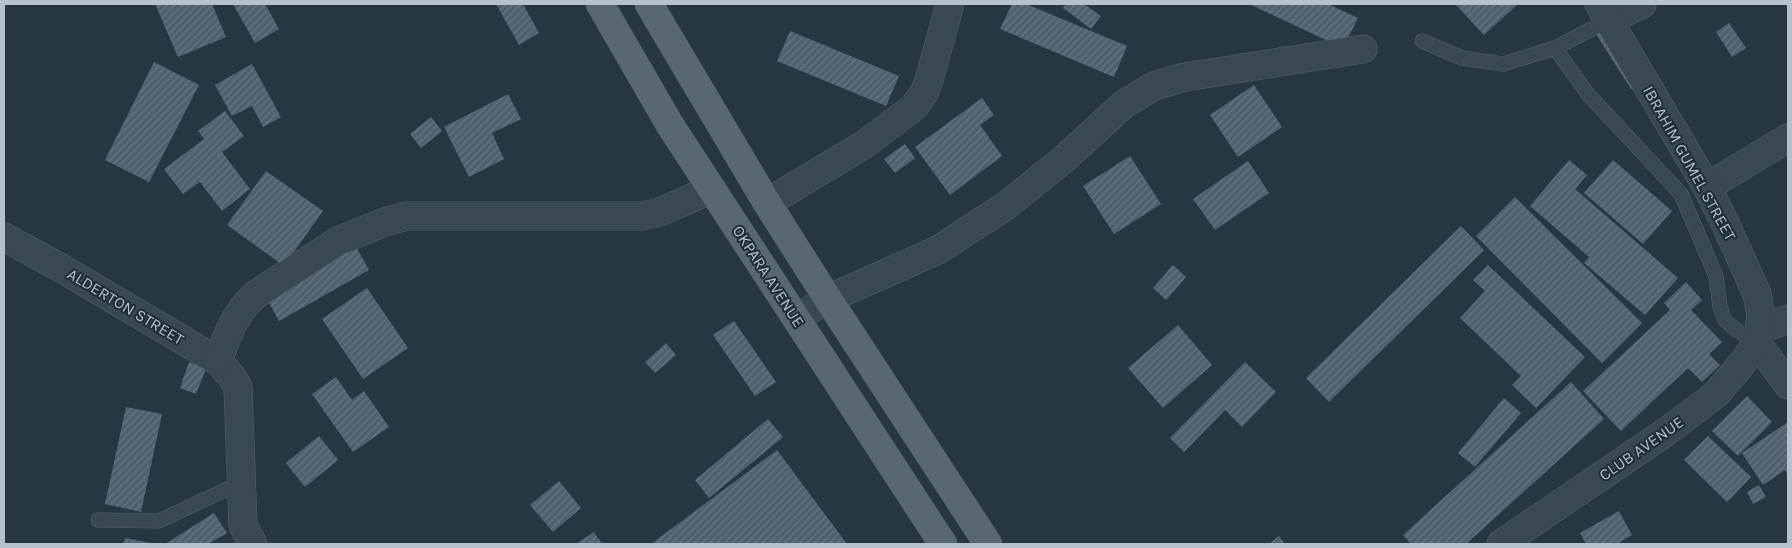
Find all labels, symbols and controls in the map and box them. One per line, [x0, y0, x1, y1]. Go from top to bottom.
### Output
street label: IBRAHIM GUMEL STREET [1639, 83, 1740, 244]
street label: OKPARA AVENUE [729, 222, 809, 331]
street label: ALDERTON STREET [64, 264, 187, 349]
street label: CLUB AVENUE [1595, 412, 1687, 484]

